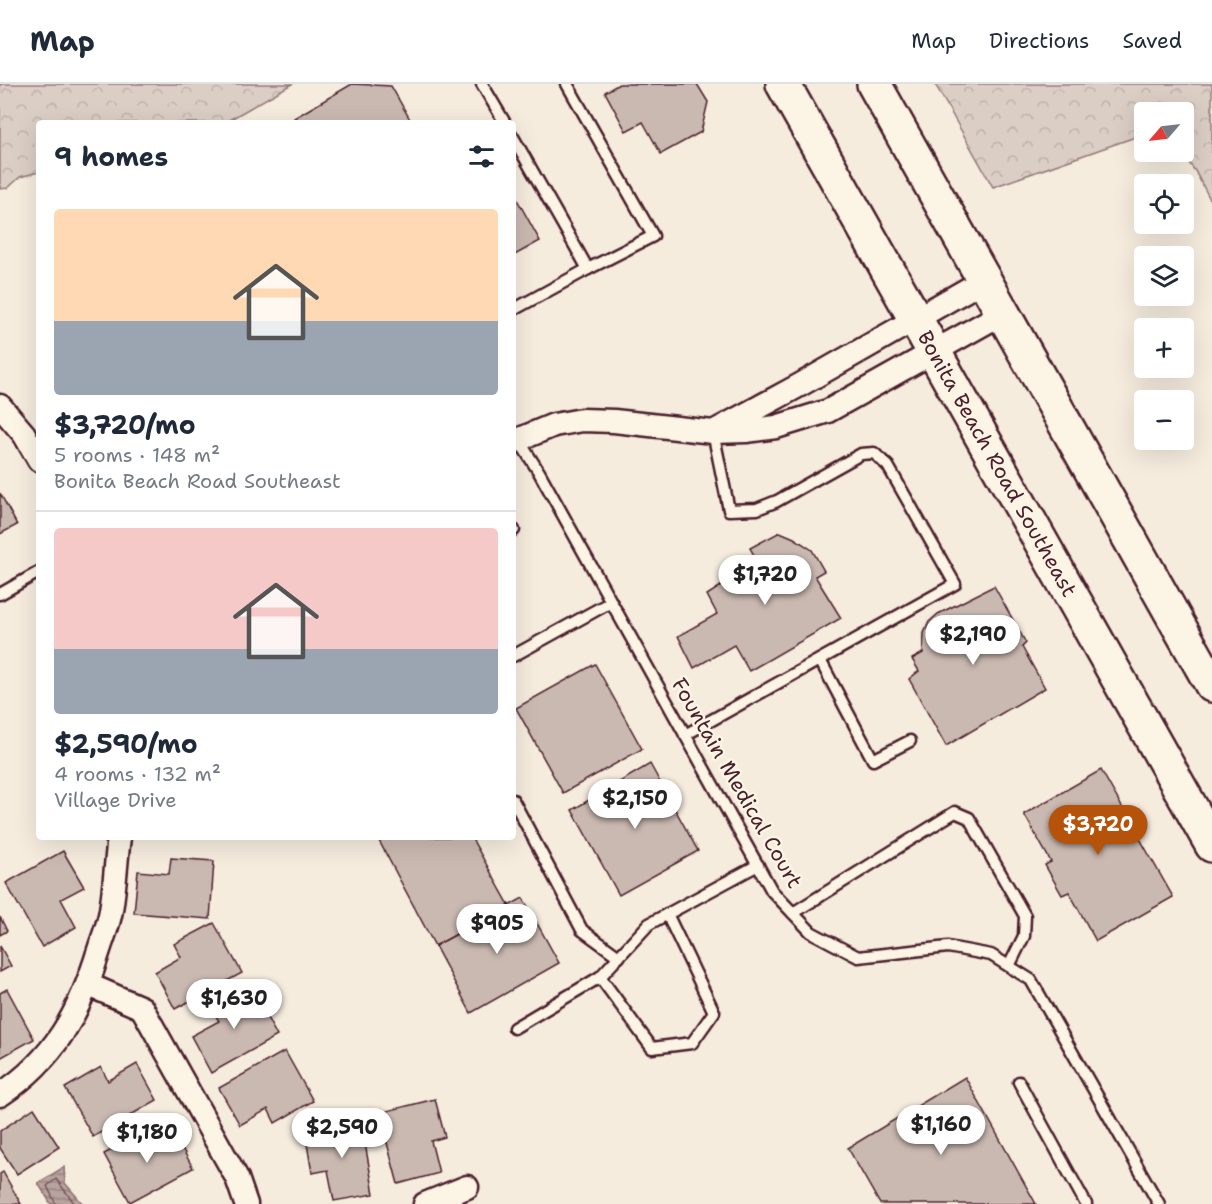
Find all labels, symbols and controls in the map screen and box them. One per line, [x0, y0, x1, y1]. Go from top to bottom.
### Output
text: Map [30, 22, 95, 60]
text: Map [911, 27, 956, 55]
text: Directions [989, 27, 1089, 55]
text: Saved [1122, 27, 1182, 55]
north arrow [1134, 102, 1194, 162]
map controls [1134, 102, 1194, 450]
text: 9 homes [54, 139, 168, 174]
icon: filters [465, 140, 498, 173]
button: locate [1134, 174, 1194, 234]
button: layers [1134, 246, 1194, 306]
icon: home [222, 248, 330, 356]
button: + [1134, 318, 1194, 378]
street label: Bonita Beach Road Southeast [911, 326, 1083, 602]
button: − [1134, 390, 1194, 450]
text: $3,720/mo [54, 407, 196, 442]
text: 5 rooms · 148 m² [54, 442, 220, 468]
text: Bonita Beach Road Southeast [54, 468, 341, 494]
pin: $1,720 [716, 555, 814, 606]
text: $1,720 [732, 561, 798, 587]
icon: home [222, 567, 330, 675]
pin: $2,190 [924, 615, 1022, 666]
text: $2,190 [939, 621, 1007, 647]
street label: Fountain Medical Court [665, 673, 809, 893]
text: $2,590/mo [54, 726, 198, 761]
text: 4 rooms · 132 m² [54, 761, 221, 787]
pin: $2,150 [586, 779, 684, 830]
text: $2,150 [602, 785, 668, 811]
text: Village Drive [54, 787, 177, 813]
pin: $3,720 [1049, 805, 1147, 856]
text: $3,720 [1063, 811, 1133, 837]
pin: $905 [461, 904, 533, 955]
text: $905 [470, 910, 524, 936]
pin: $1,630 [185, 979, 283, 1030]
text: $1,630 [200, 985, 268, 1011]
pin: $1,160 [892, 1105, 990, 1156]
pin: $2,590 [293, 1108, 391, 1159]
text: $1,160 [910, 1111, 972, 1137]
pin: $1,180 [98, 1113, 196, 1164]
text: $2,590 [306, 1114, 378, 1140]
text: $1,180 [116, 1119, 178, 1145]

